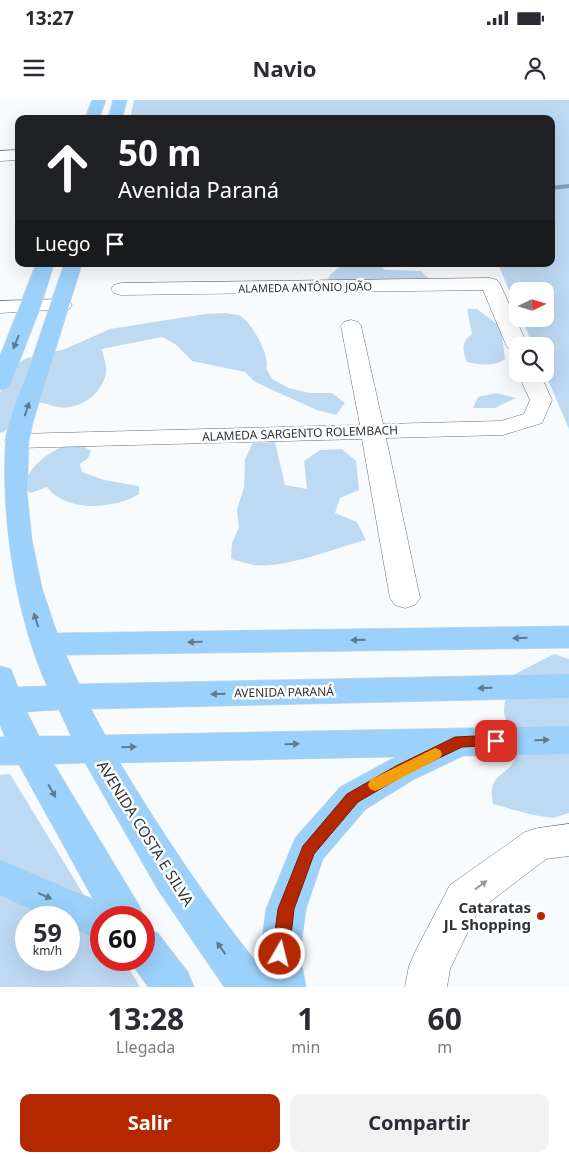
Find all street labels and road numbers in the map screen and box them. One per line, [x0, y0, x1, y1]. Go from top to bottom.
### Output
street label: ALAMEDA ANTÔNIO JOÃO [238, 278, 372, 296]
street label: ALAMEDA SARGENTO ROLEMBACH [202, 421, 398, 445]
street label: AVENIDA PARANÁ [234, 683, 334, 701]
street label: AVENIDA COSTA E SILVA [93, 756, 199, 910]

